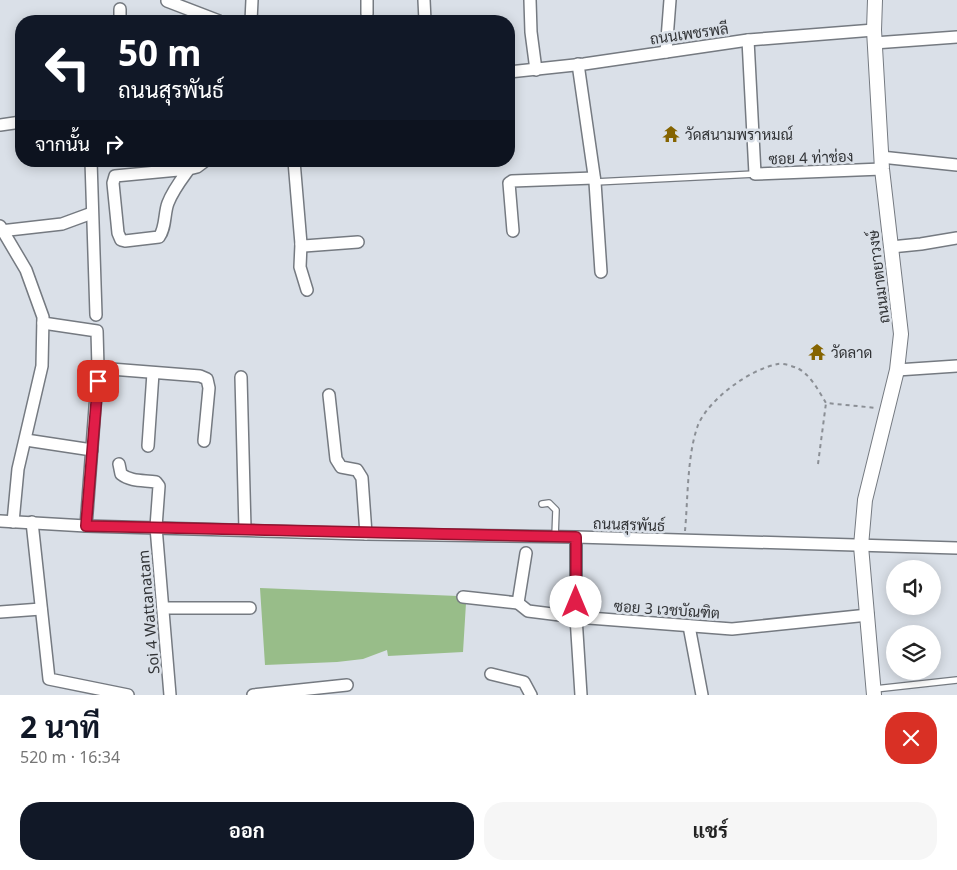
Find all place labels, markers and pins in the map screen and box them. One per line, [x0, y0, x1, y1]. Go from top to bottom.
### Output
temple icon: วัดสนามพราหมณ์ [661, 124, 681, 144]
place label: วัดสนามพราหมณ์ [685, 124, 793, 144]
temple icon: วัดลาด [807, 342, 827, 362]
place label: วัดลาด [831, 342, 872, 362]
pin [77, 360, 119, 402]

